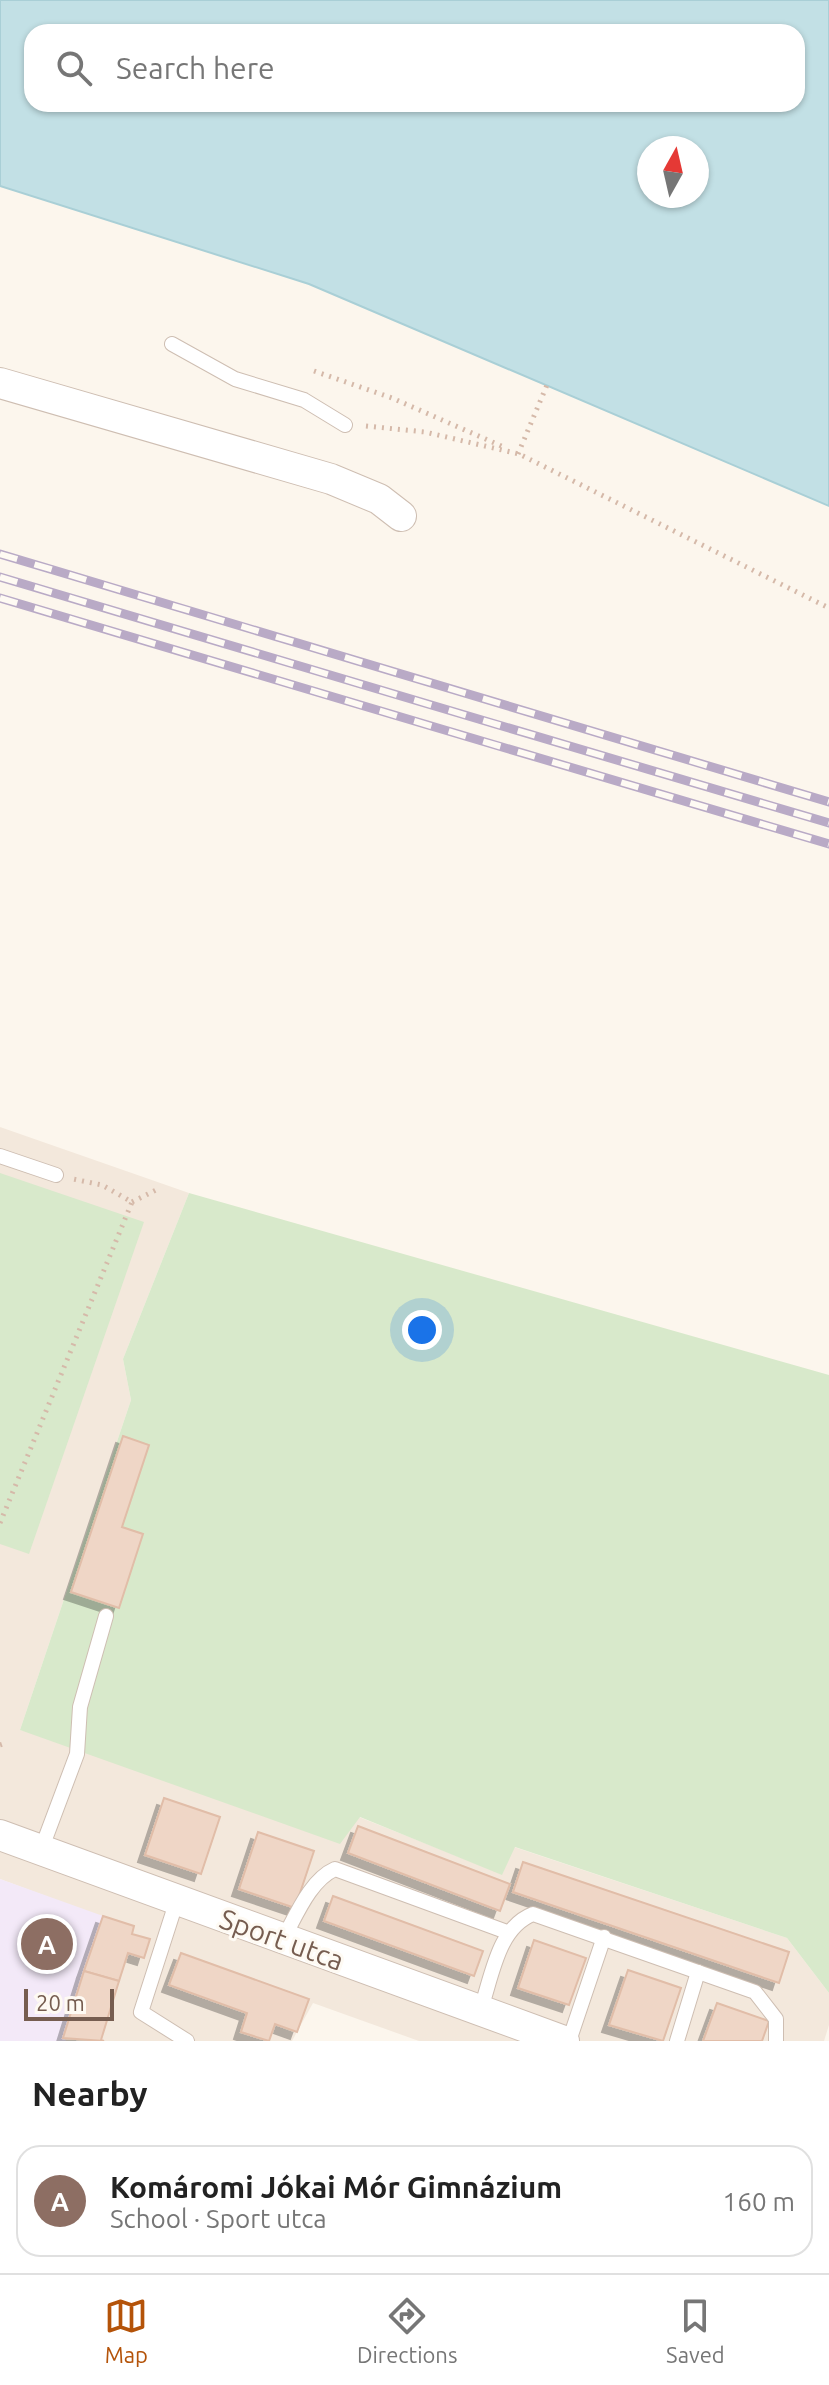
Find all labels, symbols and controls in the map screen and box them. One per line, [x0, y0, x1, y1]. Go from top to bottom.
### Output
search box [24, 24, 805, 112]
icon: search [52, 46, 96, 90]
text: Search here [116, 51, 275, 85]
north arrow [637, 136, 709, 208]
your location [402, 1310, 442, 1350]
street label: Sport utca [216, 1902, 348, 1976]
pin: A [21, 1914, 73, 1974]
scale bar [24, 1985, 114, 2021]
text: 20 m [36, 1990, 85, 2015]
text: Nearby [32, 2074, 147, 2112]
text: Komáromi Jókai Mór Gimnázium [110, 2170, 562, 2204]
text: A [51, 2187, 69, 2216]
text: 160 m [723, 2187, 795, 2216]
text: School · Sport utca [110, 2204, 327, 2233]
tab: Map [104, 2294, 148, 2367]
tab: Directions [357, 2294, 457, 2367]
tab: Saved [666, 2294, 725, 2367]

